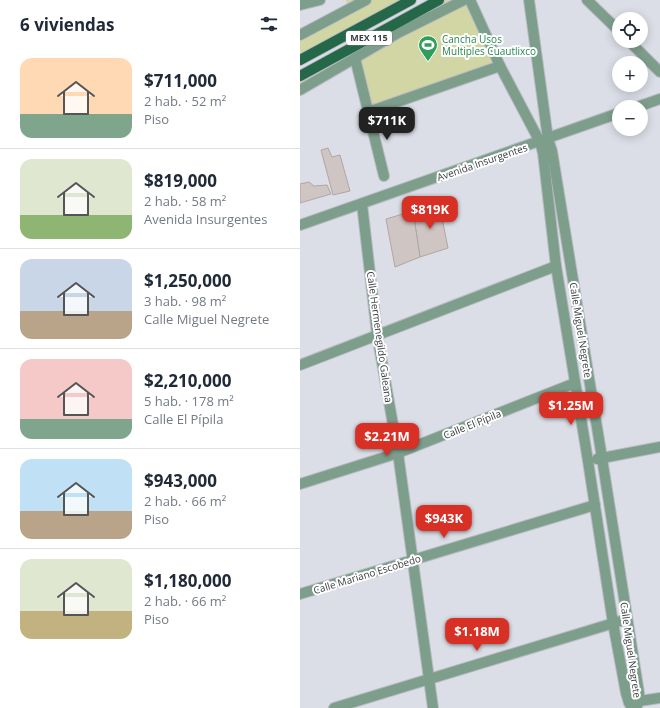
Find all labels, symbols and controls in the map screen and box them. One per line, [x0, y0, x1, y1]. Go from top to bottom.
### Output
map controls [612, 12, 648, 136]
button: locate [612, 12, 648, 48]
text: 6 viviendas [20, 13, 115, 36]
icon: filters [258, 13, 280, 35]
road number: MEX 115 [346, 31, 392, 45]
place label: Cancha Usos Multiples Cuautlixco [442, 32, 536, 58]
sports icon: Cancha Usos Multiples Cuautlixco [417, 34, 439, 62]
button: + [612, 56, 648, 92]
text: $711,000 [144, 69, 217, 92]
icon: home [52, 74, 100, 122]
text: 2 hab. · 52 m² [144, 92, 226, 110]
button: − [612, 100, 648, 136]
pin: $711K [359, 107, 415, 141]
text: Piso [144, 110, 169, 128]
text: $711K [368, 111, 406, 129]
street label: Avenida Insurgentes [435, 140, 529, 184]
text: $819,000 [144, 169, 217, 192]
icon: home [52, 175, 100, 223]
text: 2 hab. · 58 m² [144, 192, 226, 210]
pin: $819K [402, 196, 458, 230]
text: $819K [411, 200, 449, 218]
text: Avenida Insurgentes [144, 210, 267, 228]
text: $1,250,000 [144, 269, 231, 292]
street label: Calle Hermenegildo Galeana [364, 271, 396, 403]
icon: home [52, 275, 100, 323]
street label: Calle Miguel Negrete [567, 281, 596, 379]
text: 3 hab. · 98 m² [144, 292, 226, 310]
text: Calle Miguel Negrete [144, 310, 269, 328]
text: $2,210,000 [144, 369, 231, 392]
icon: home [52, 375, 100, 423]
text: 5 hab. · 178 m² [144, 392, 234, 410]
pin: $1.25M [538, 392, 604, 426]
text: $1.25M [548, 396, 594, 414]
street label: Calle El Pípila [441, 406, 503, 442]
text: Calle El Pípila [144, 410, 223, 428]
pin: $2.21M [354, 423, 420, 457]
text: $2.21M [364, 427, 410, 445]
text: $943,000 [144, 469, 217, 492]
icon: home [52, 475, 100, 523]
text: 2 hab. · 66 m² [144, 492, 226, 510]
pin: $943K [416, 505, 472, 539]
text: $943K [425, 509, 463, 527]
text: Piso [144, 510, 169, 528]
street label: Calle Mariano Escobedo [312, 551, 422, 597]
text: $1,180,000 [144, 569, 231, 592]
icon: home [52, 575, 100, 623]
text: 2 hab. · 66 m² [144, 592, 226, 610]
street label: Calle Miguel Negrete [617, 601, 645, 699]
text: Piso [144, 610, 169, 628]
pin: $1.18M [444, 618, 510, 652]
text: $1.18M [454, 622, 500, 640]

